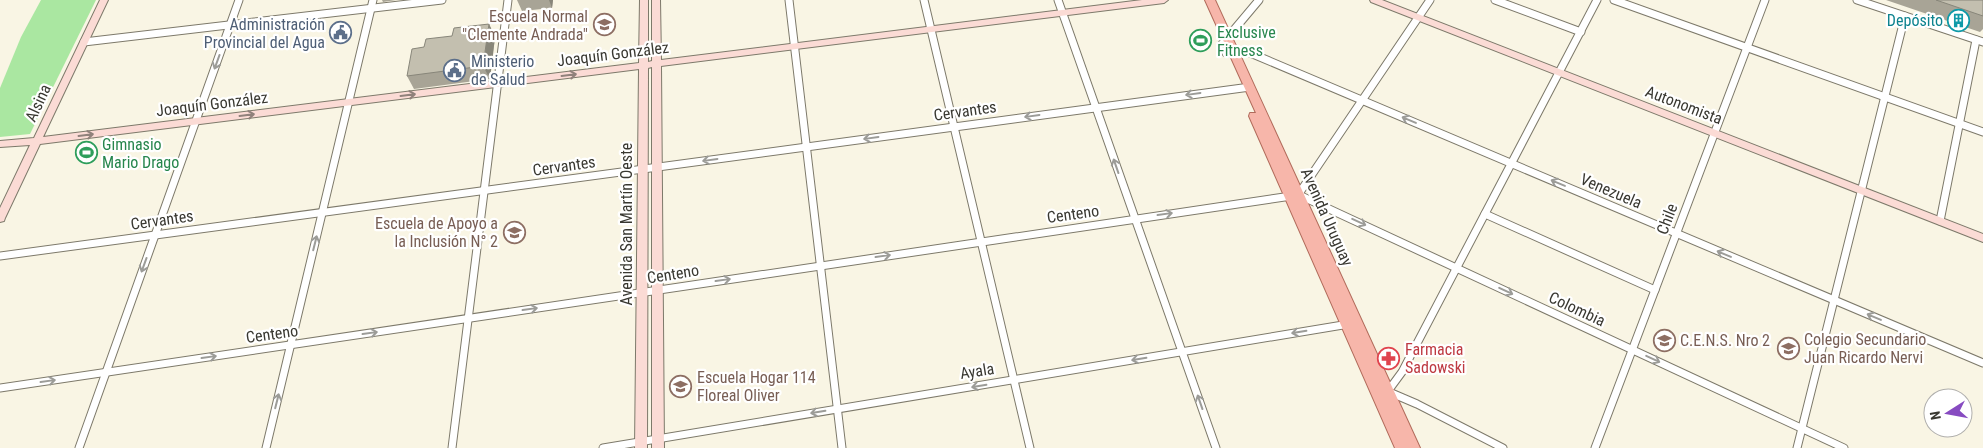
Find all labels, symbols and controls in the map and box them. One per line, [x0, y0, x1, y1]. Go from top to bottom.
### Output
place label: Escuela Normal "Clemente Andrada" [462, 7, 588, 44]
building icon: Depósito [1947, 8, 1971, 32]
place label: Depósito [1887, 11, 1943, 30]
school or university icon: Escuela Normal "Clemente Andrada" [592, 13, 616, 37]
place label: Administración Provincial del Agua [204, 15, 325, 52]
public building icon: Administración Provincial del Agua [329, 21, 353, 45]
place label: Exclusive Fitness [1217, 23, 1276, 60]
sports icon: Exclusive Fitness [1189, 29, 1213, 53]
street label: Joaquín González [556, 38, 670, 70]
place label: Ministerio de Salud [471, 52, 534, 89]
one-way arrow [211, 54, 221, 70]
public building icon: Ministerio de Salud [443, 58, 467, 82]
one-way arrow [561, 70, 577, 80]
street label: Alsina [21, 81, 55, 125]
street label: Autonomista [1643, 82, 1725, 128]
street label: Joaquín González [155, 88, 269, 120]
one-way arrow [1186, 89, 1202, 99]
one-way arrow [400, 90, 416, 100]
street label: Cervantes [932, 97, 998, 125]
one-way arrow [239, 110, 255, 120]
one-way arrow [1025, 111, 1041, 121]
one-way arrow [1402, 115, 1417, 124]
one-way arrow [77, 130, 93, 140]
one-way arrow [864, 133, 880, 143]
place label: Gimnasio Mario Drago [102, 135, 179, 172]
sports icon: Gimnasio Mario Drago [74, 141, 98, 165]
street label: Avenida San Martín Oeste [617, 143, 636, 305]
street label: Cervantes [531, 152, 597, 180]
one-way arrow [703, 155, 719, 165]
one-way arrow [1111, 159, 1120, 175]
street label: Avenida Uruguay [1297, 165, 1357, 269]
street label: Venezuela [1577, 170, 1645, 212]
one-way arrow [1551, 178, 1566, 188]
street label: Centeno [1046, 201, 1100, 227]
street label: Chile [1652, 201, 1682, 237]
street label: Cervantes [129, 206, 195, 234]
one-way arrow [1157, 209, 1173, 219]
place label: Escuela de Apoyo a la Inclusión N° 2 [375, 214, 498, 251]
one-way arrow [1351, 218, 1366, 228]
school or university icon: Escuela de Apoyo a la Inclusión N° 2 [502, 220, 526, 244]
one-way arrow [311, 235, 320, 251]
one-way arrow [1717, 248, 1732, 258]
one-way arrow [875, 251, 891, 261]
one-way arrow [139, 257, 148, 272]
street label: Centeno [646, 261, 700, 287]
one-way arrow [714, 275, 730, 285]
one-way arrow [1498, 287, 1513, 296]
street label: Colombia [1546, 288, 1608, 330]
one-way arrow [522, 304, 538, 314]
one-way arrow [1867, 311, 1882, 321]
street label: Centeno [245, 321, 299, 347]
one-way arrow [361, 328, 377, 338]
one-way arrow [1292, 328, 1308, 338]
school or university icon: C.E.N.S. Nro 2 [1652, 328, 1676, 352]
place label: Colegio Secundario Juan Ricardo Nervi [1804, 330, 1926, 367]
place label: C.E.N.S. Nro 2 [1680, 331, 1770, 350]
school or university icon: Colegio Secundario Juan Ricardo Nervi [1776, 336, 1800, 360]
place label: Farmacia Sadowski [1405, 340, 1466, 377]
pharmacy icon: Farmacia Sadowski [1377, 346, 1401, 370]
one-way arrow [201, 352, 217, 362]
one-way arrow [1131, 354, 1147, 364]
one-way arrow [1645, 355, 1660, 365]
street label: Ayala [959, 359, 995, 383]
place label: Escuela Hogar 114 Floreal Oliver [697, 368, 816, 405]
school or university icon: Escuela Hogar 114 Floreal Oliver [669, 374, 693, 398]
one-way arrow [40, 376, 56, 386]
one-way arrow [971, 381, 987, 391]
north arrow [1923, 388, 1973, 438]
one-way arrow [273, 393, 282, 409]
one-way arrow [1194, 394, 1204, 410]
one-way arrow [811, 408, 827, 418]
text: N [1927, 410, 1944, 421]

